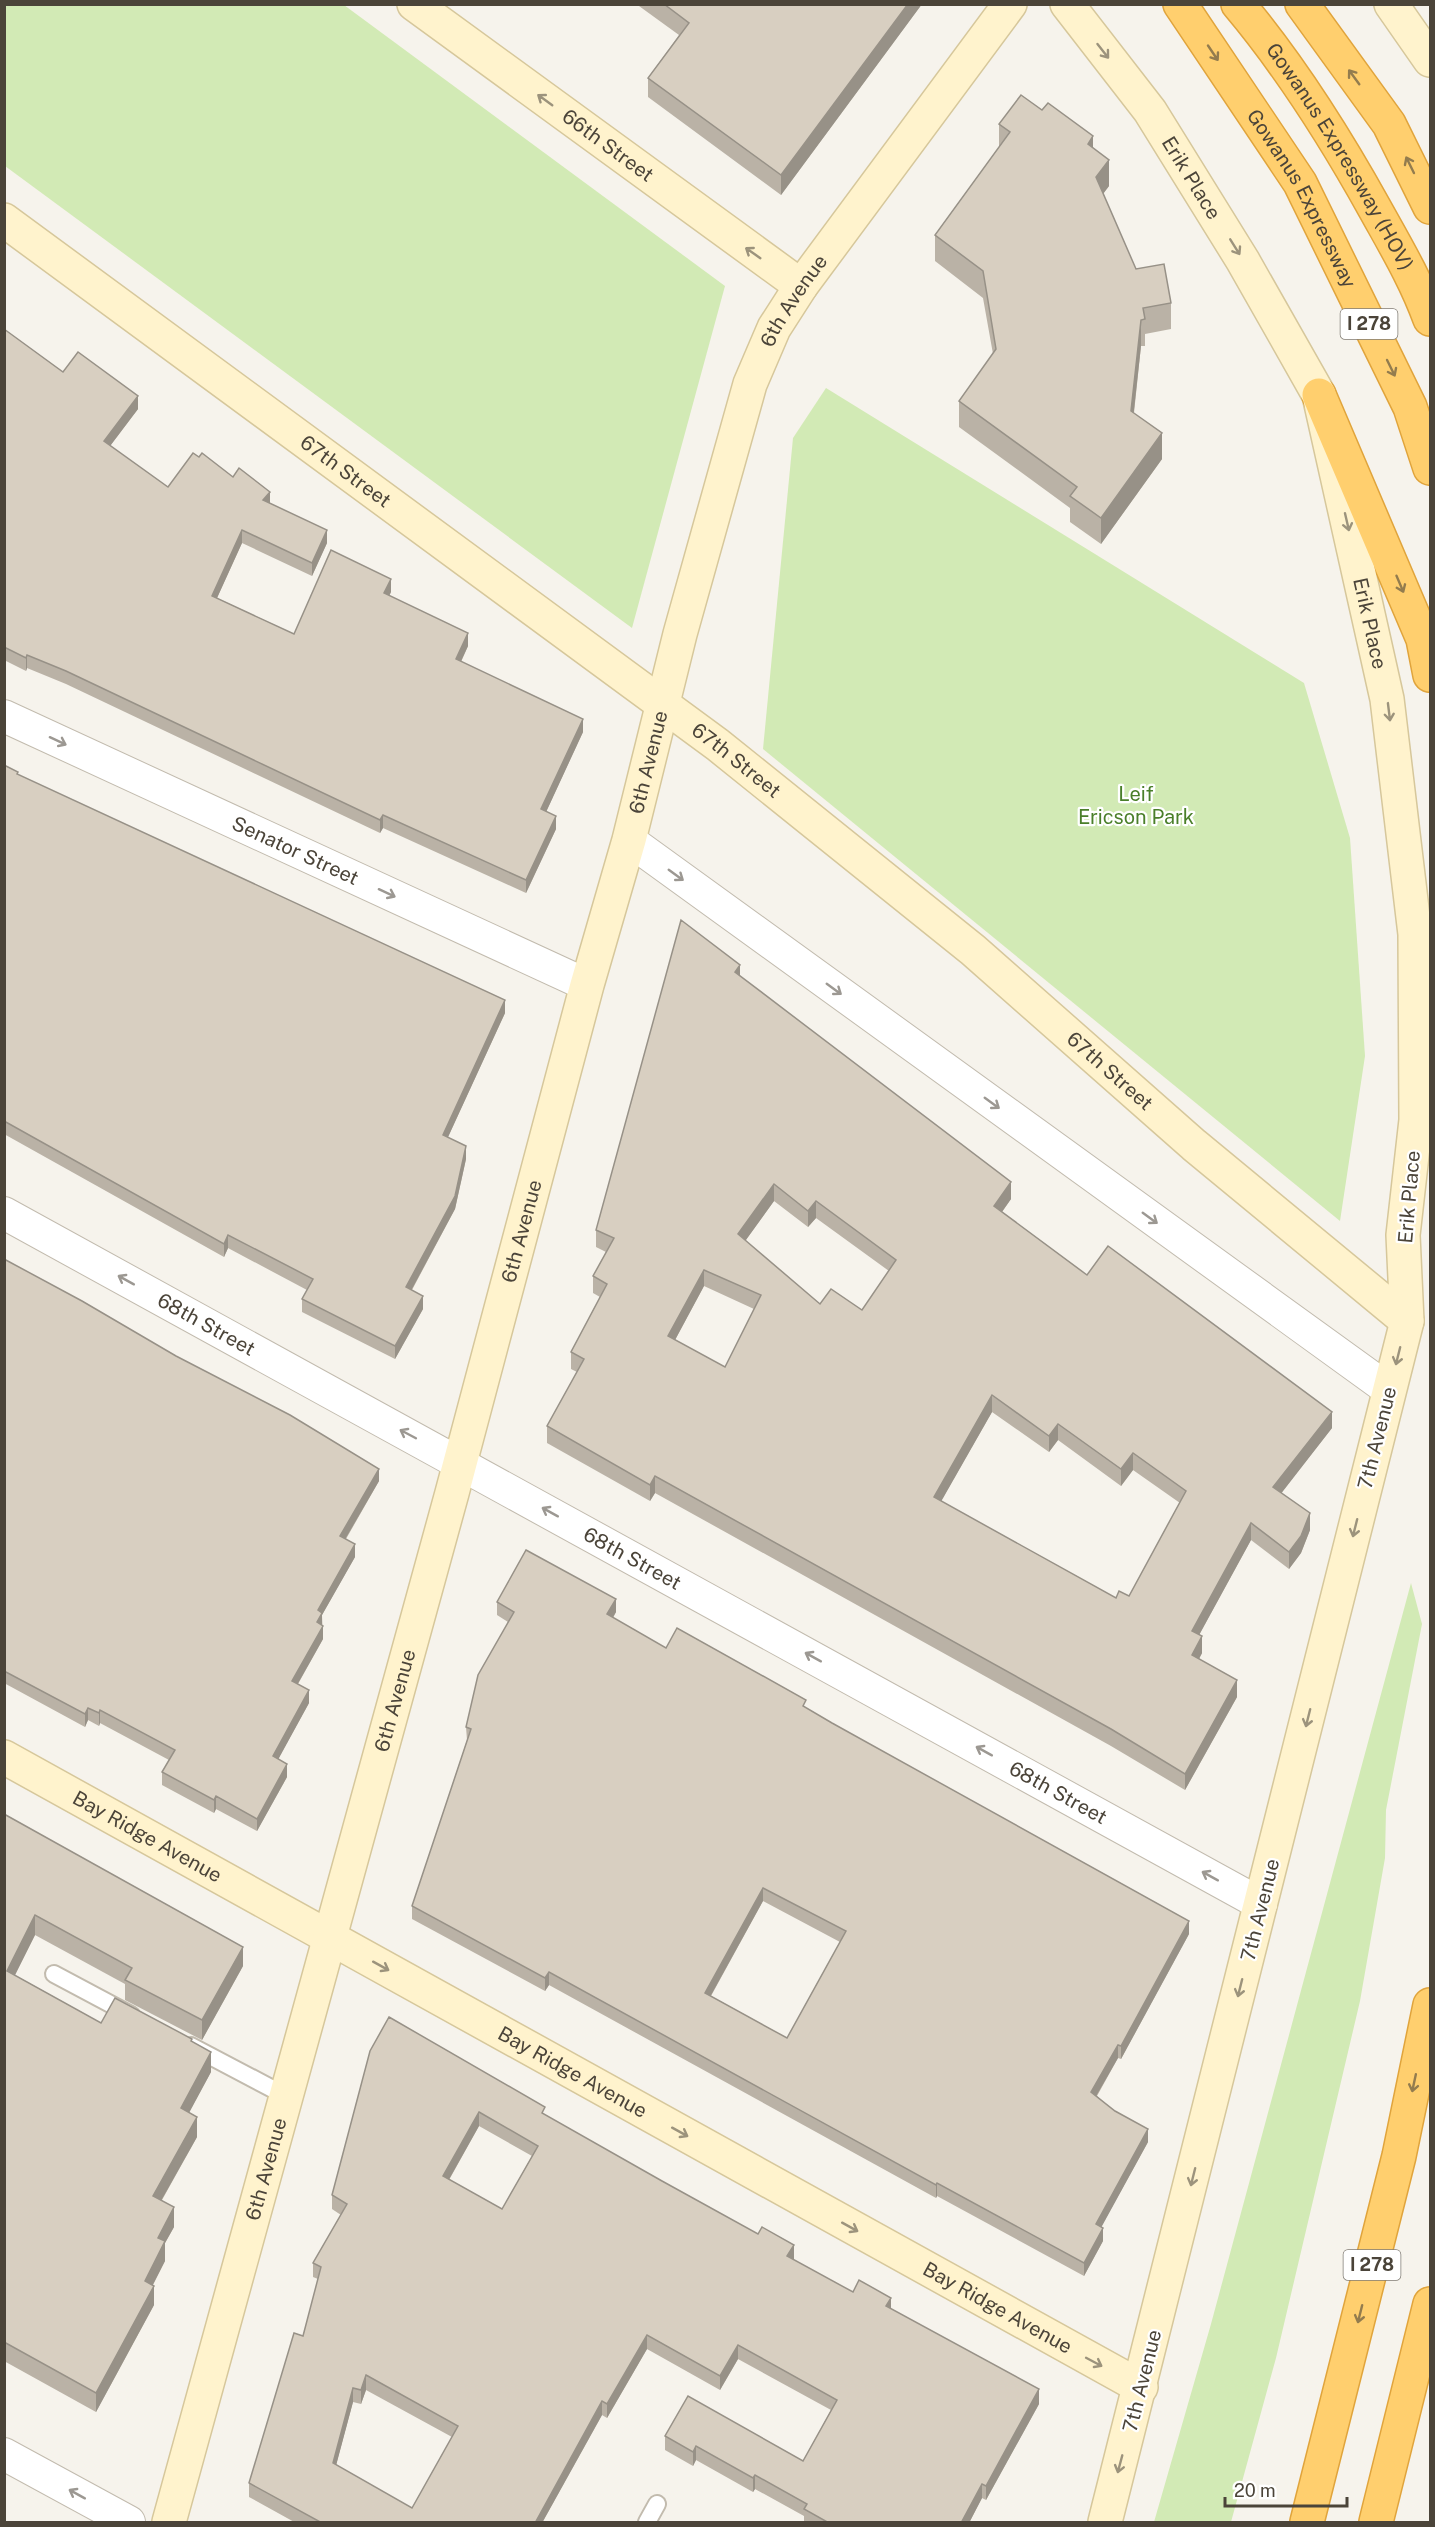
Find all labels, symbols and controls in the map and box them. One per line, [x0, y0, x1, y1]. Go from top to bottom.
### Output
street label: Gowanus Expressway (HOV) [1260, 40, 1420, 276]
one-way arrow [1097, 42, 1110, 58]
one-way arrow [1207, 44, 1219, 61]
one-way arrow [1348, 69, 1361, 85]
one-way arrow [537, 94, 553, 106]
street label: 66th Street [557, 104, 658, 187]
street label: Gowanus Expressway [1239, 105, 1361, 291]
street label: Erik Place [1157, 132, 1226, 224]
one-way arrow [1403, 157, 1415, 175]
one-way arrow [1229, 238, 1241, 255]
one-way arrow [745, 246, 761, 259]
street label: 6th Avenue [755, 250, 832, 350]
road number: I 278 [1340, 309, 1398, 339]
one-way arrow [1385, 358, 1397, 376]
street label: 67th Street [295, 430, 396, 512]
one-way arrow [1342, 512, 1354, 531]
street label: Erik Place [1348, 575, 1392, 671]
one-way arrow [1395, 575, 1406, 593]
one-way arrow [1383, 702, 1394, 722]
street label: 6th Avenue [624, 708, 673, 816]
street label: 67th Street [687, 718, 786, 803]
one-way arrow [48, 735, 66, 747]
park label: Leif Ericson Park [1078, 782, 1194, 829]
street label: Senator Street [228, 811, 363, 890]
one-way arrow [667, 868, 683, 881]
one-way arrow [378, 888, 396, 899]
one-way arrow [825, 983, 841, 995]
street label: 67th Street [1062, 1026, 1158, 1115]
one-way arrow [983, 1097, 999, 1109]
street label: Erik Place [1393, 1150, 1425, 1244]
street label: 6th Avenue [496, 1177, 547, 1285]
one-way arrow [1141, 1211, 1157, 1224]
one-way arrow [118, 1274, 135, 1286]
street label: 68th Street [153, 1288, 260, 1361]
one-way arrow [1392, 1346, 1403, 1365]
street label: 7th Avenue [1353, 1384, 1401, 1492]
one-way arrow [399, 1428, 417, 1439]
one-way arrow [542, 1506, 560, 1517]
one-way arrow [1348, 1519, 1360, 1538]
street label: 68th Street [579, 1522, 685, 1595]
street label: 6th Avenue [369, 1647, 420, 1754]
one-way arrow [805, 1651, 822, 1663]
one-way arrow [1301, 1708, 1313, 1727]
one-way arrow [976, 1745, 993, 1757]
street label: 68th Street [1005, 1756, 1111, 1829]
street label: Bay Ridge Avenue [69, 1786, 226, 1887]
street label: 7th Avenue [1236, 1856, 1284, 1964]
one-way arrow [1202, 1870, 1219, 1882]
one-way arrow [372, 1960, 389, 1972]
one-way arrow [1234, 1978, 1245, 1997]
street label: Bay Ridge Avenue [494, 2021, 651, 2123]
one-way arrow [1408, 2073, 1419, 2092]
street label: 6th Avenue [241, 2115, 292, 2223]
one-way arrow [671, 2126, 688, 2138]
one-way arrow [1186, 2168, 1198, 2187]
one-way arrow [841, 2221, 858, 2233]
road number: I 278 [1344, 2250, 1400, 2280]
street label: Bay Ridge Avenue [919, 2257, 1076, 2359]
one-way arrow [1353, 2304, 1365, 2323]
street label: 7th Avenue [1118, 2327, 1166, 2435]
one-way arrow [1085, 2356, 1102, 2368]
one-way arrow [1114, 2454, 1125, 2473]
scale bar [1225, 2470, 1346, 2508]
text: 20 m [1234, 2480, 1276, 2501]
one-way arrow [69, 2488, 86, 2500]

